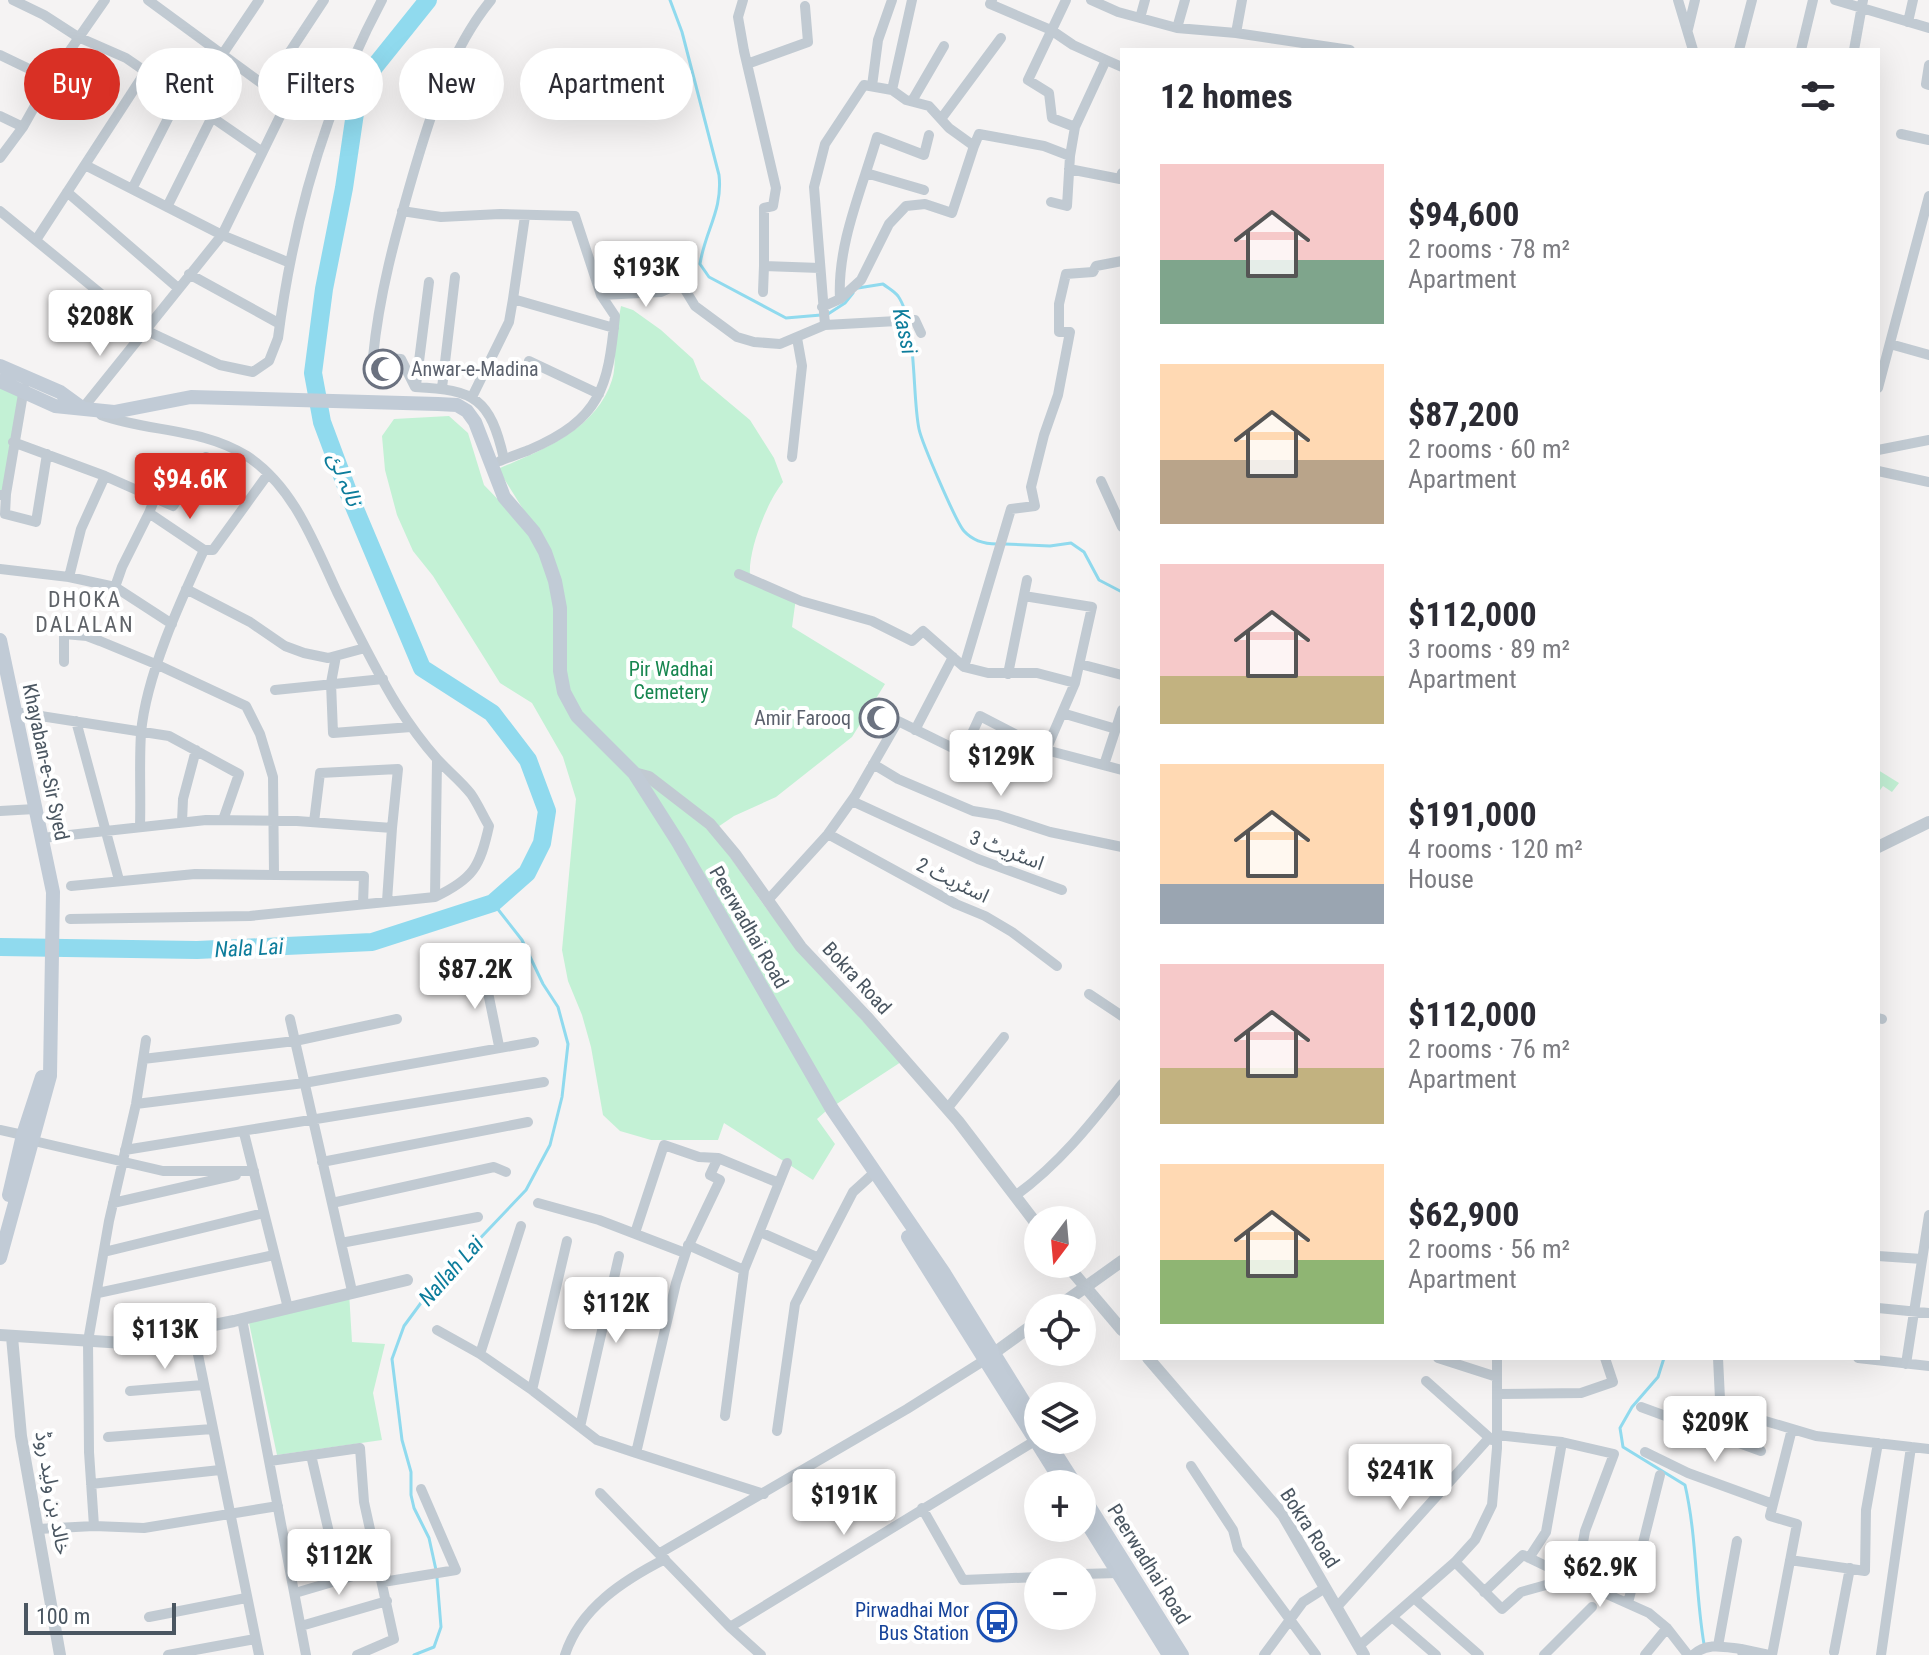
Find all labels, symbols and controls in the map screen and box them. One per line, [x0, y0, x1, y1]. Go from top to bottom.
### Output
chip: Buy [24, 48, 120, 120]
chip: Rent [136, 48, 242, 120]
chip: Filters [258, 48, 383, 120]
chip: New [399, 48, 504, 120]
chip: Apartment [520, 48, 693, 120]
icon: filters [1796, 74, 1840, 118]
text: 12 homes [1160, 76, 1293, 116]
text: $94,600 [1408, 194, 1519, 234]
icon: home [1224, 196, 1320, 292]
text: 2 rooms · 78 m² [1408, 234, 1570, 264]
pin: $193K [590, 241, 702, 309]
text: $193K [613, 252, 679, 282]
text: Apartment [1408, 264, 1517, 294]
pin: $208K [44, 290, 156, 358]
text: $208K [67, 301, 133, 331]
water label: Kassi [888, 306, 922, 356]
mosque icon: Anwar-e-Madina [362, 348, 404, 390]
place label: Anwar-e-Madina [411, 357, 539, 381]
text: $87,200 [1408, 394, 1519, 434]
icon: home [1224, 396, 1320, 492]
text: 2 rooms · 60 m² [1408, 434, 1570, 464]
water label: نالہ لئ [322, 449, 368, 512]
pin: $94.6K [125, 453, 255, 521]
text: $94.6K [153, 464, 227, 494]
text: Apartment [1408, 464, 1517, 494]
district label: DHOKA DALALAN [35, 587, 135, 637]
text: $112,000 [1408, 594, 1537, 634]
icon: home [1224, 596, 1320, 692]
text: 3 rooms · 89 m² [1408, 634, 1570, 664]
park label: Pir Wadhai Cemetery [629, 657, 713, 704]
text: Apartment [1408, 664, 1517, 694]
street label: Khayaban-e-Sir Syed [18, 681, 74, 843]
mosque icon: Amir Farooq [858, 697, 900, 739]
place label: Amir Farooq [754, 706, 851, 730]
pin: $129K [945, 730, 1057, 798]
text: $129K [968, 741, 1034, 771]
text: $191,000 [1408, 794, 1537, 834]
icon: home [1224, 796, 1320, 892]
street label: اسٹریٹ 3 [967, 825, 1047, 875]
text: 4 rooms · 120 m² [1408, 834, 1583, 864]
street label: اسٹریٹ 2 [913, 852, 993, 908]
street label: Peerwadhai Road [704, 862, 794, 992]
text: House [1408, 864, 1474, 894]
water label: Nala Lai [214, 934, 284, 962]
street label: Bokra Road [818, 937, 896, 1019]
pin: $87.2K [410, 943, 540, 1011]
text: $87.2K [438, 954, 512, 984]
text: $112,000 [1408, 994, 1537, 1034]
icon: home [1224, 996, 1320, 1092]
text: 2 rooms · 76 m² [1408, 1034, 1570, 1064]
text: Apartment [1408, 1064, 1517, 1094]
text: $62,900 [1408, 1194, 1519, 1234]
icon: home [1224, 1196, 1320, 1292]
north arrow [1024, 1206, 1096, 1278]
map controls [1024, 1206, 1096, 1630]
water label: Nallah Lai [414, 1231, 488, 1311]
text: 2 rooms · 56 m² [1408, 1234, 1570, 1264]
text: Apartment [1408, 1264, 1517, 1294]
pin: $112K [560, 1277, 672, 1345]
text: $112K [583, 1288, 649, 1318]
button: locate [1024, 1294, 1096, 1366]
pin: $113K [109, 1303, 221, 1371]
text: $113K [132, 1314, 198, 1344]
button: layers [1024, 1382, 1096, 1454]
pin: $209K [1659, 1396, 1771, 1464]
text: $209K [1682, 1407, 1748, 1437]
street label: خالد بن ولید روڈ [30, 1429, 76, 1557]
pin: $241K [1344, 1444, 1456, 1512]
text: $241K [1367, 1455, 1433, 1485]
pin: $191K [788, 1469, 900, 1537]
button: + [1024, 1470, 1096, 1542]
text: $191K [811, 1480, 877, 1510]
street label: Bokra Road [1275, 1484, 1345, 1572]
street label: Peerwadhai Road [1103, 1500, 1195, 1628]
pin: $112K [283, 1529, 395, 1597]
text: $112K [306, 1540, 372, 1570]
pin: $62.9K [1535, 1541, 1665, 1609]
text: $62.9K [1563, 1552, 1637, 1582]
button: − [1024, 1558, 1096, 1630]
place label: Pirwadhai Mor Bus Station [855, 1598, 969, 1645]
scale bar [24, 1599, 176, 1635]
bus stop icon: Pirwadhai Mor Bus Station [976, 1601, 1018, 1643]
text: 100 m [36, 1604, 90, 1629]

